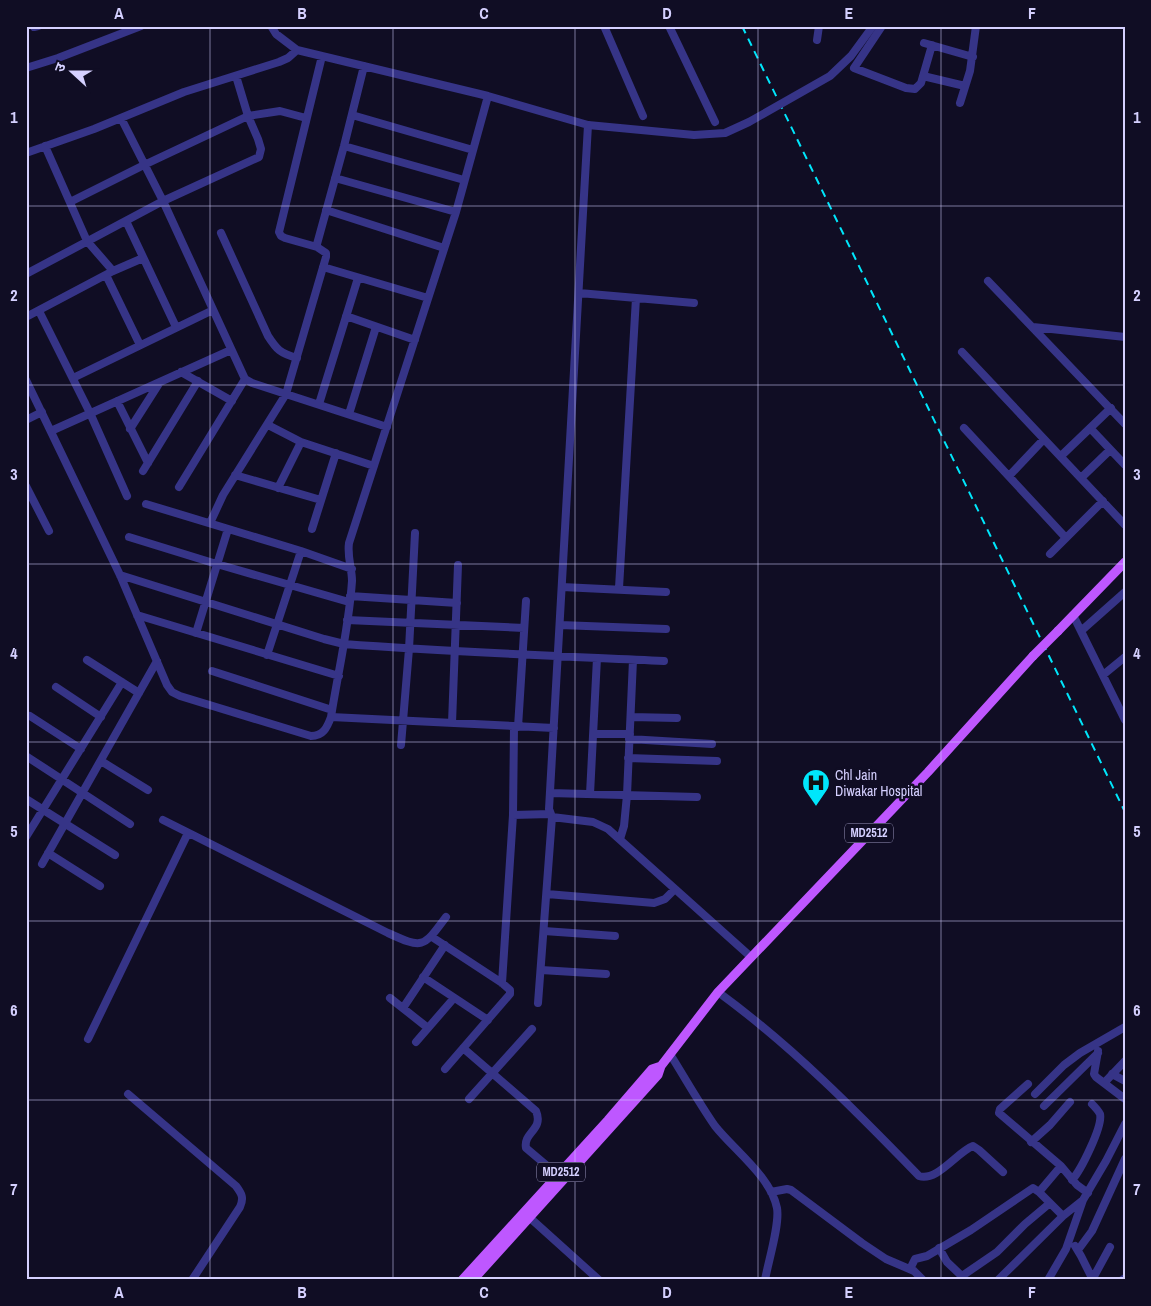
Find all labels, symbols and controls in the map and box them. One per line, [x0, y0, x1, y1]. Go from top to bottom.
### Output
text: A [114, 2, 124, 24]
text: B [297, 2, 307, 24]
text: C [479, 2, 489, 24]
text: D [662, 2, 672, 24]
text: E [845, 2, 854, 24]
text: F [1028, 2, 1036, 24]
north arrow [48, 48, 98, 98]
text: उ [50, 60, 70, 74]
text: 1 [10, 106, 18, 128]
text: 1 [1133, 106, 1141, 128]
text: 2 [10, 284, 18, 306]
text: 2 [1133, 284, 1141, 306]
text: 3 [10, 463, 18, 485]
text: 3 [1133, 463, 1141, 485]
text: 4 [10, 642, 18, 664]
text: 4 [1133, 642, 1141, 664]
place label: Chl Jain Diwakar Hospital [835, 766, 922, 800]
hospital icon: Chl Jain Diwakar Hospital [801, 768, 831, 807]
text: 5 [10, 820, 18, 842]
text: 5 [1133, 820, 1141, 842]
road number: MD2512 [845, 824, 893, 842]
text: 6 [10, 999, 18, 1021]
text: 6 [1133, 999, 1141, 1021]
road number: MD2512 [537, 1162, 585, 1182]
text: 7 [10, 1178, 18, 1200]
text: 7 [1133, 1178, 1141, 1200]
text: A [114, 1281, 124, 1303]
text: B [297, 1281, 307, 1303]
text: C [479, 1281, 489, 1303]
text: D [662, 1281, 672, 1303]
text: E [845, 1281, 854, 1303]
text: F [1028, 1281, 1036, 1303]

